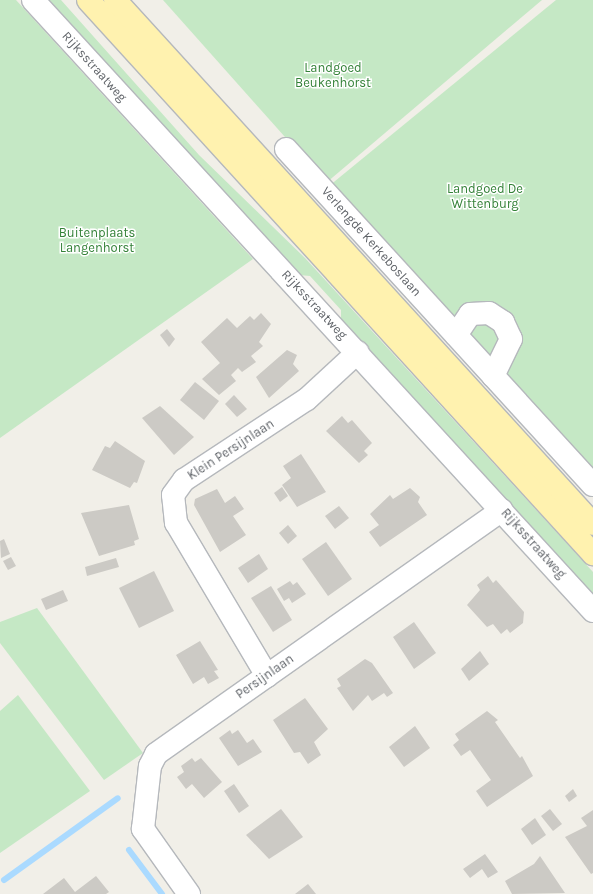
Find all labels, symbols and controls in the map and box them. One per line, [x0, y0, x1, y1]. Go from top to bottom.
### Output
street label: Rijksstraatweg [58, 29, 130, 105]
park label: Landgoed Beukenhorst [295, 61, 371, 92]
park label: Landgoed De Wittenburg [447, 182, 523, 213]
street label: Verlengde Kerkeboslaan [318, 184, 424, 300]
park label: Buitenplaats Langenhorst [59, 226, 135, 257]
street label: Rijksstraatweg [278, 267, 350, 343]
street label: Klein Persijnlaan [185, 416, 277, 484]
street label: Rijksstraatweg [497, 506, 569, 582]
street label: Persijnlaan [233, 651, 297, 703]

